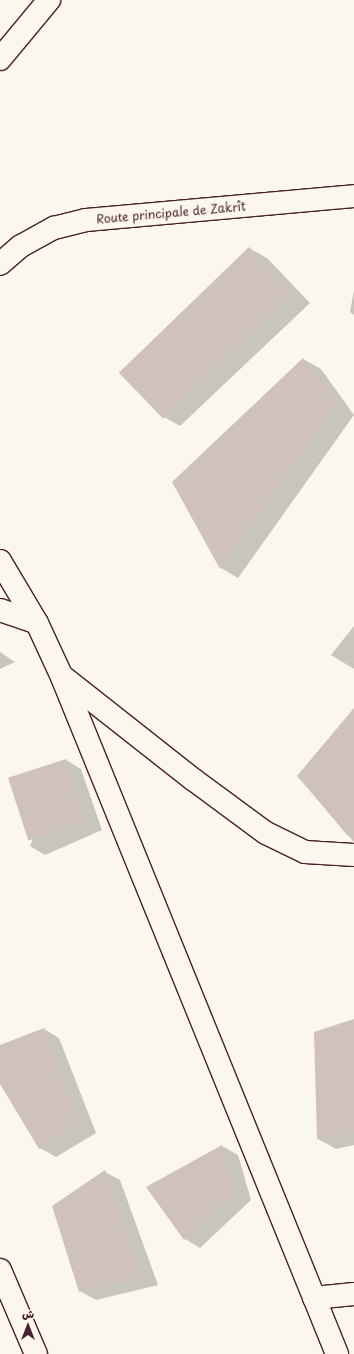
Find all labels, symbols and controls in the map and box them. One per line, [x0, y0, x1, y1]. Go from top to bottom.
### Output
street label: Route principale de Zakrît [95, 199, 247, 227]
text: ش [22, 1305, 34, 1322]
north arrow [8, 1306, 48, 1346]

